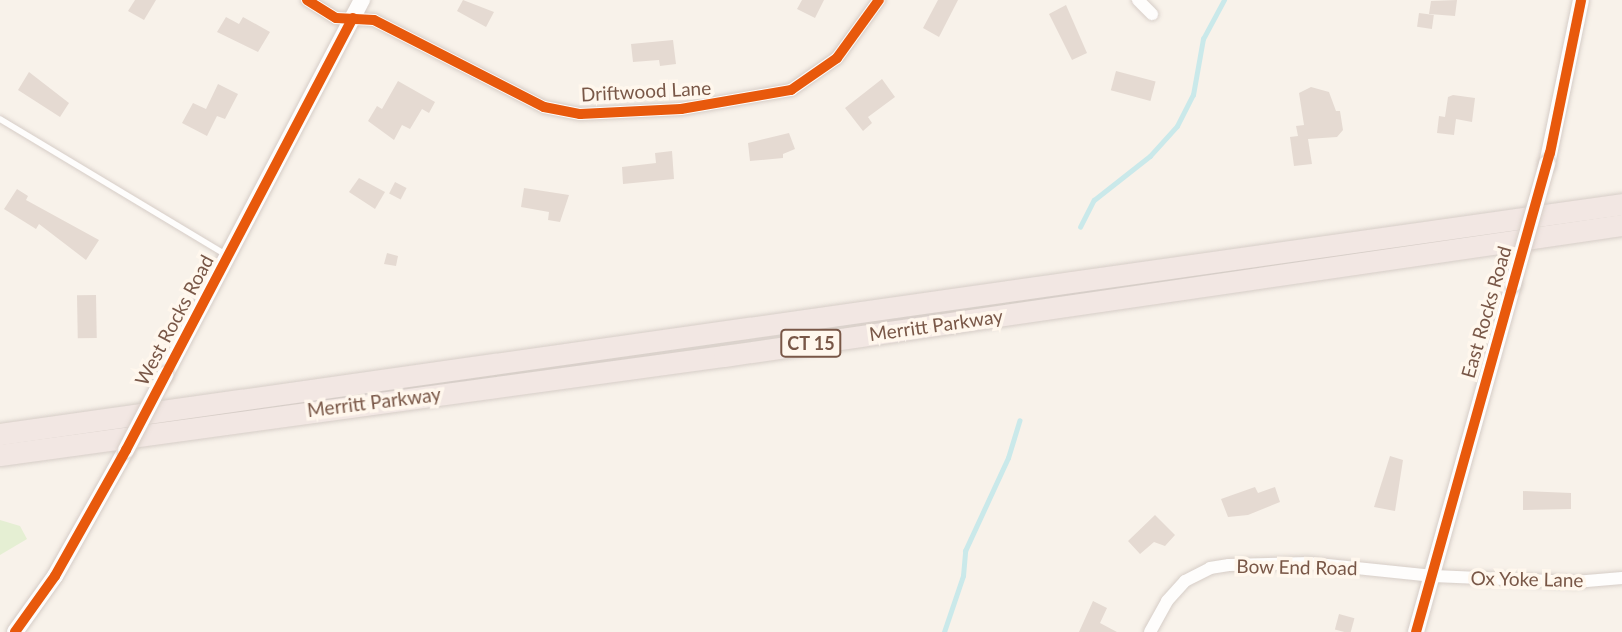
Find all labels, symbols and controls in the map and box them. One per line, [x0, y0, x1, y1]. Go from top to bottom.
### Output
street label: Driftwood Lane [580, 76, 712, 106]
street label: East Rocks Road [1456, 243, 1516, 381]
street label: West Rocks Road [130, 251, 218, 389]
street label: Merritt Parkway [868, 304, 1004, 346]
road number: CT 15 [780, 328, 842, 358]
street label: Merritt Parkway [306, 382, 442, 422]
street label: Bow End Road [1236, 555, 1358, 579]
street label: Ox Yoke Lane [1470, 567, 1584, 591]

